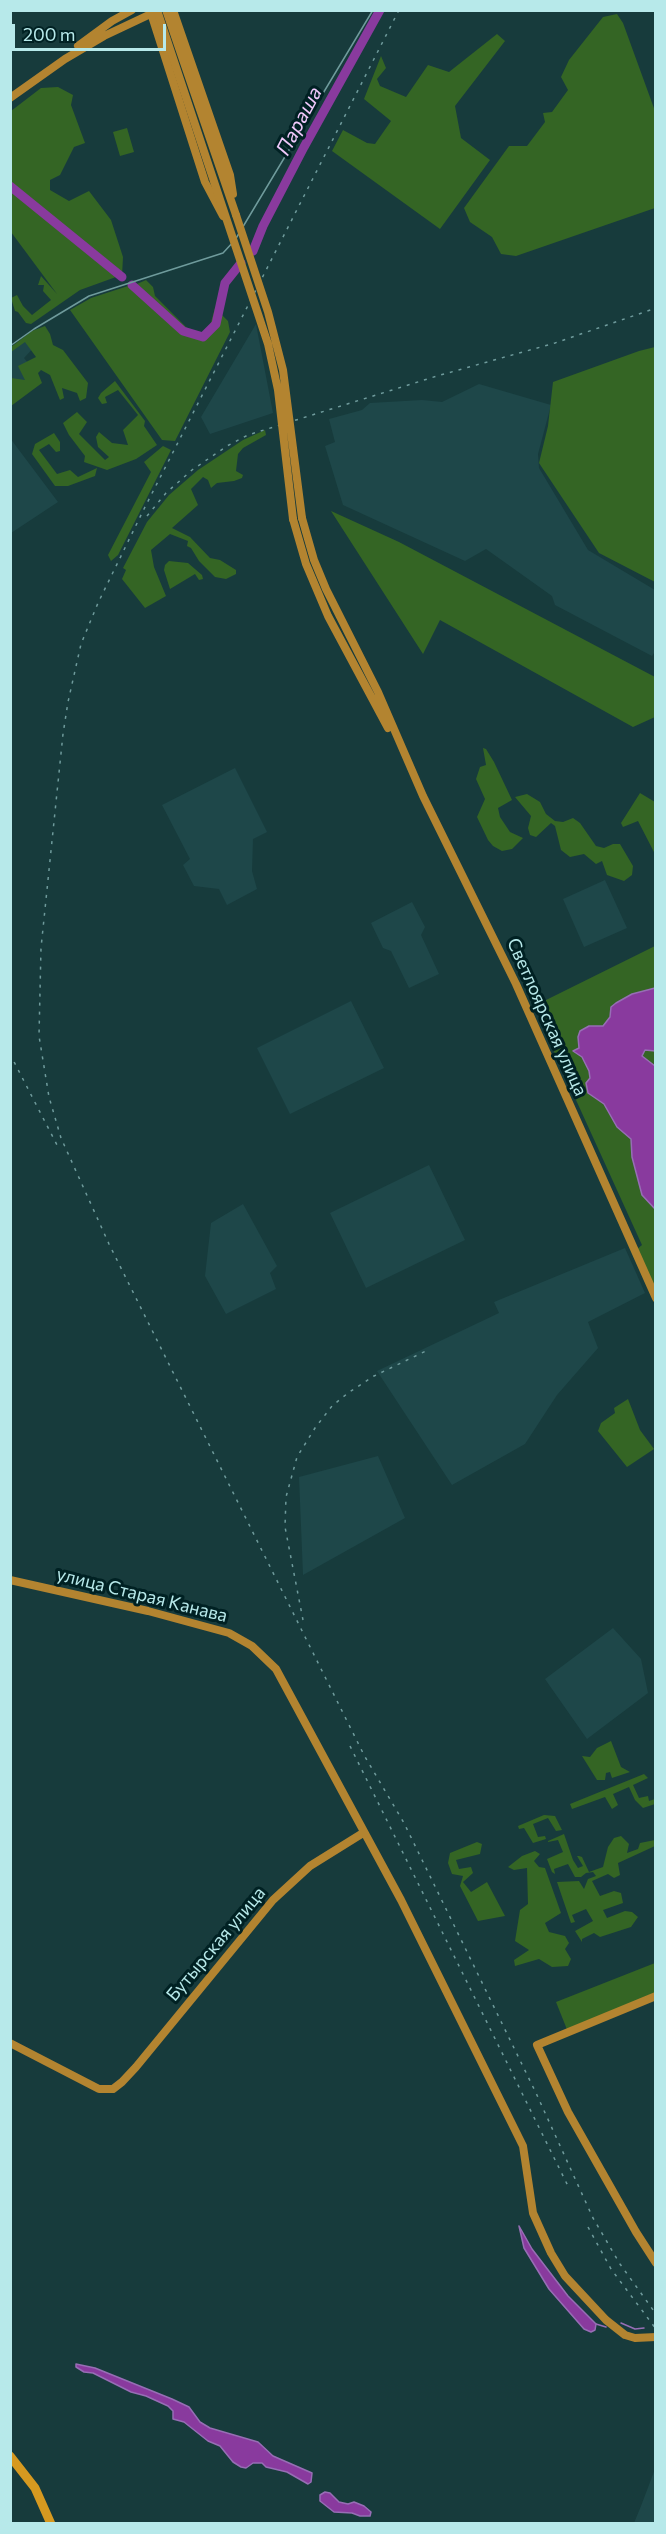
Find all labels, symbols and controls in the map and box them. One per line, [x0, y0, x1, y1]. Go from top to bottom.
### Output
scale bar [15, 12, 170, 50]
text: 200 m [23, 23, 76, 45]
water label: Параша [271, 83, 327, 159]
street label: Светлоярская улица [502, 935, 592, 1099]
street label: улица Старая Канава [54, 1563, 230, 1627]
street label: Бутырская улица [162, 1883, 270, 2005]

